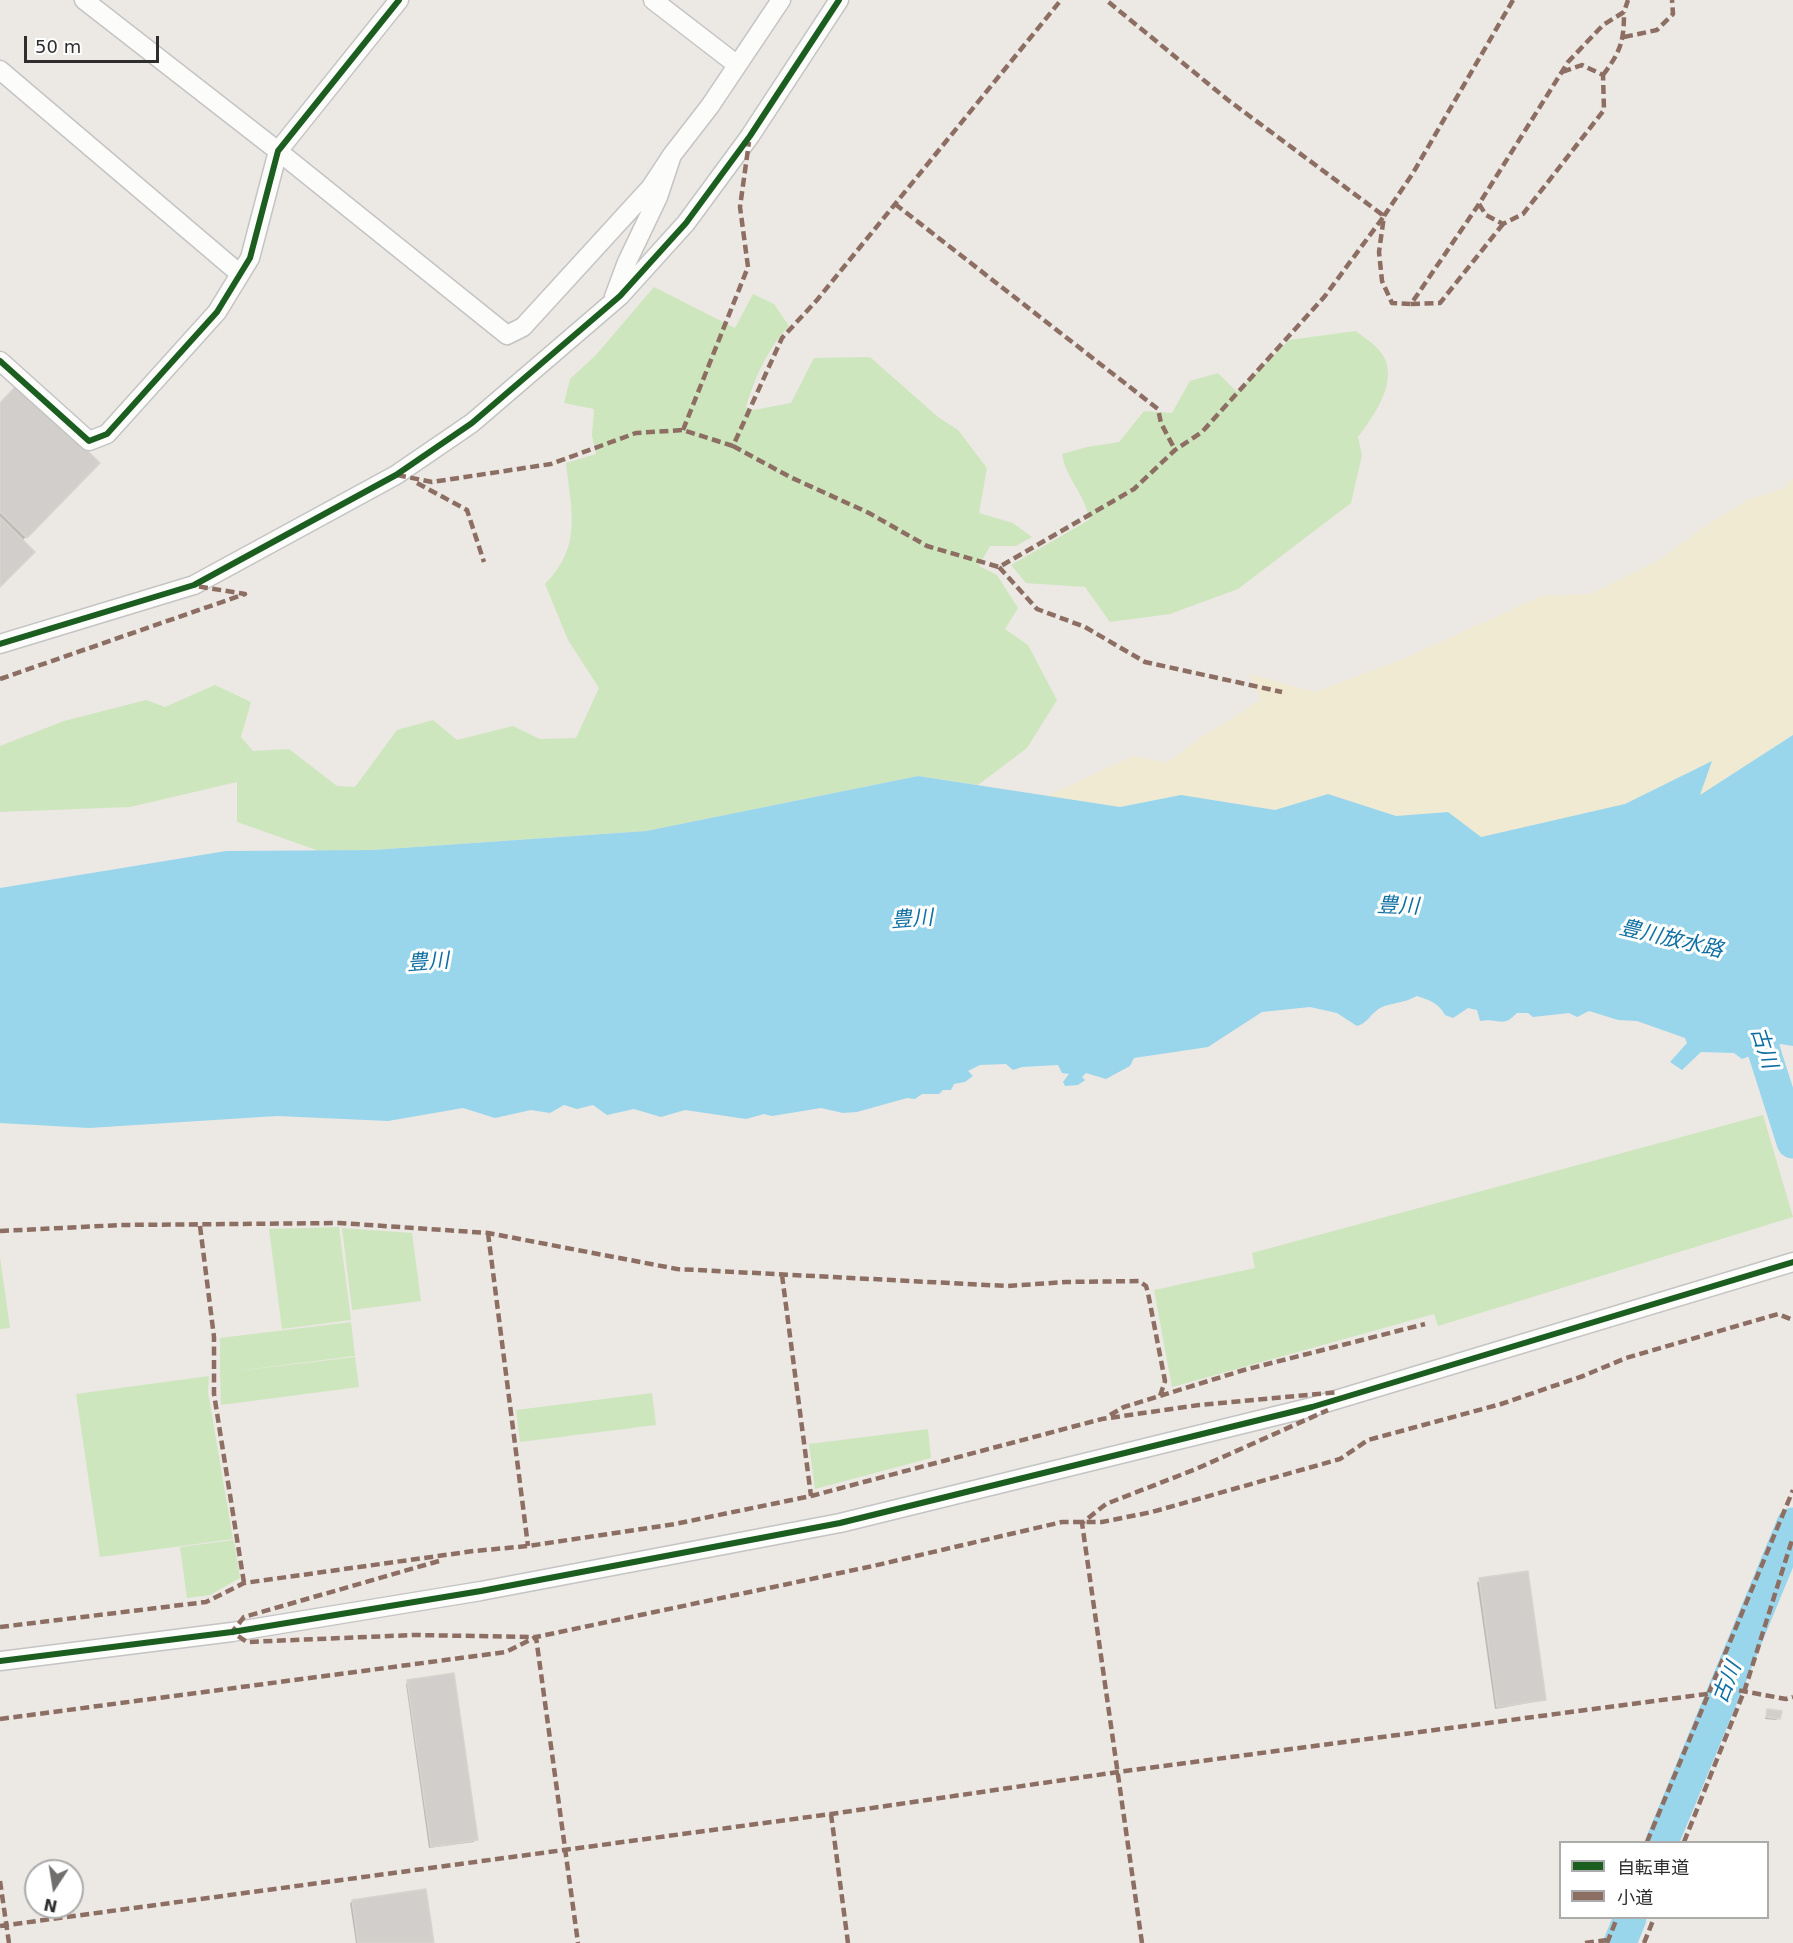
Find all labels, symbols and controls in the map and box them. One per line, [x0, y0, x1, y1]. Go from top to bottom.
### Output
scale bar [27, 24, 162, 62]
text: 50 m [35, 36, 81, 57]
water label: 豊川 [1377, 894, 1419, 920]
water label: 豊川 [890, 906, 934, 934]
water label: 豊川放水路 [1617, 916, 1725, 964]
water label: 豊川 [406, 949, 450, 977]
water label: 古川 [1745, 1024, 1781, 1072]
water label: 古川 [1708, 1659, 1748, 1707]
legend [1559, 1841, 1769, 1919]
text: 自転車道 [1617, 1857, 1689, 1878]
north arrow [24, 1859, 84, 1919]
text: 小道 [1617, 1887, 1653, 1908]
text: N [42, 1894, 59, 1916]

